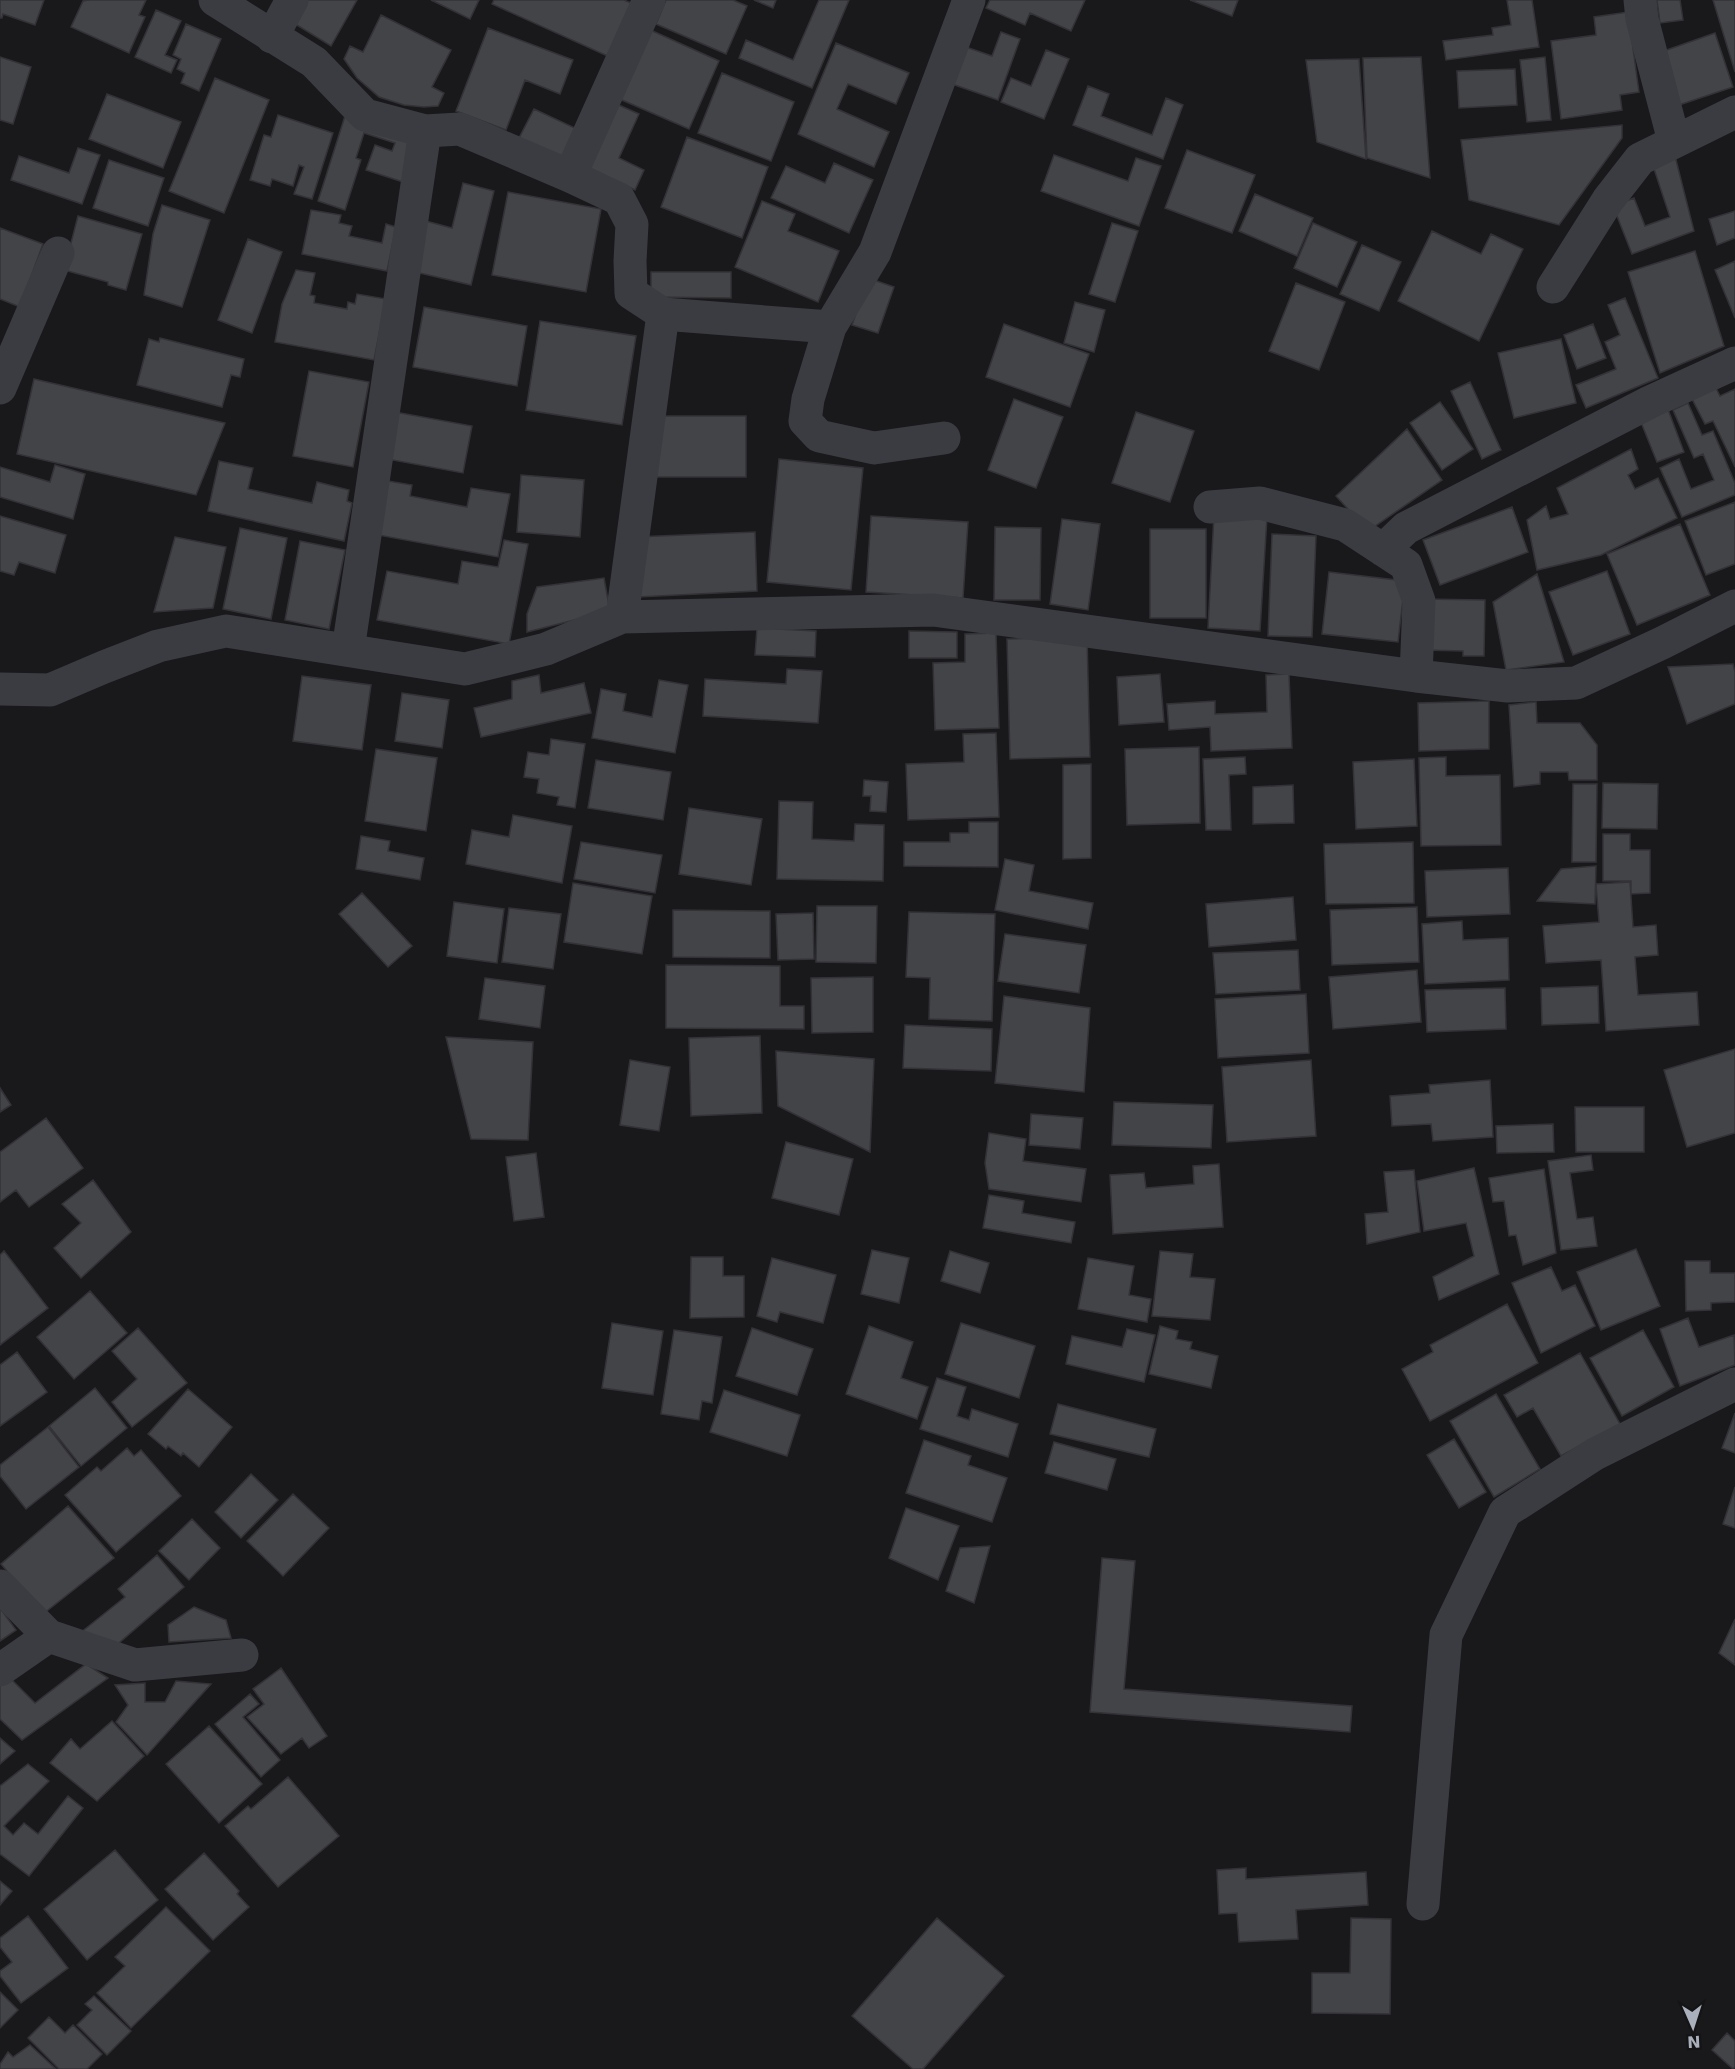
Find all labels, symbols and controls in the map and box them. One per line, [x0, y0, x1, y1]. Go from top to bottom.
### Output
north arrow [1663, 1997, 1723, 2057]
text: N [1687, 2032, 1701, 2051]

